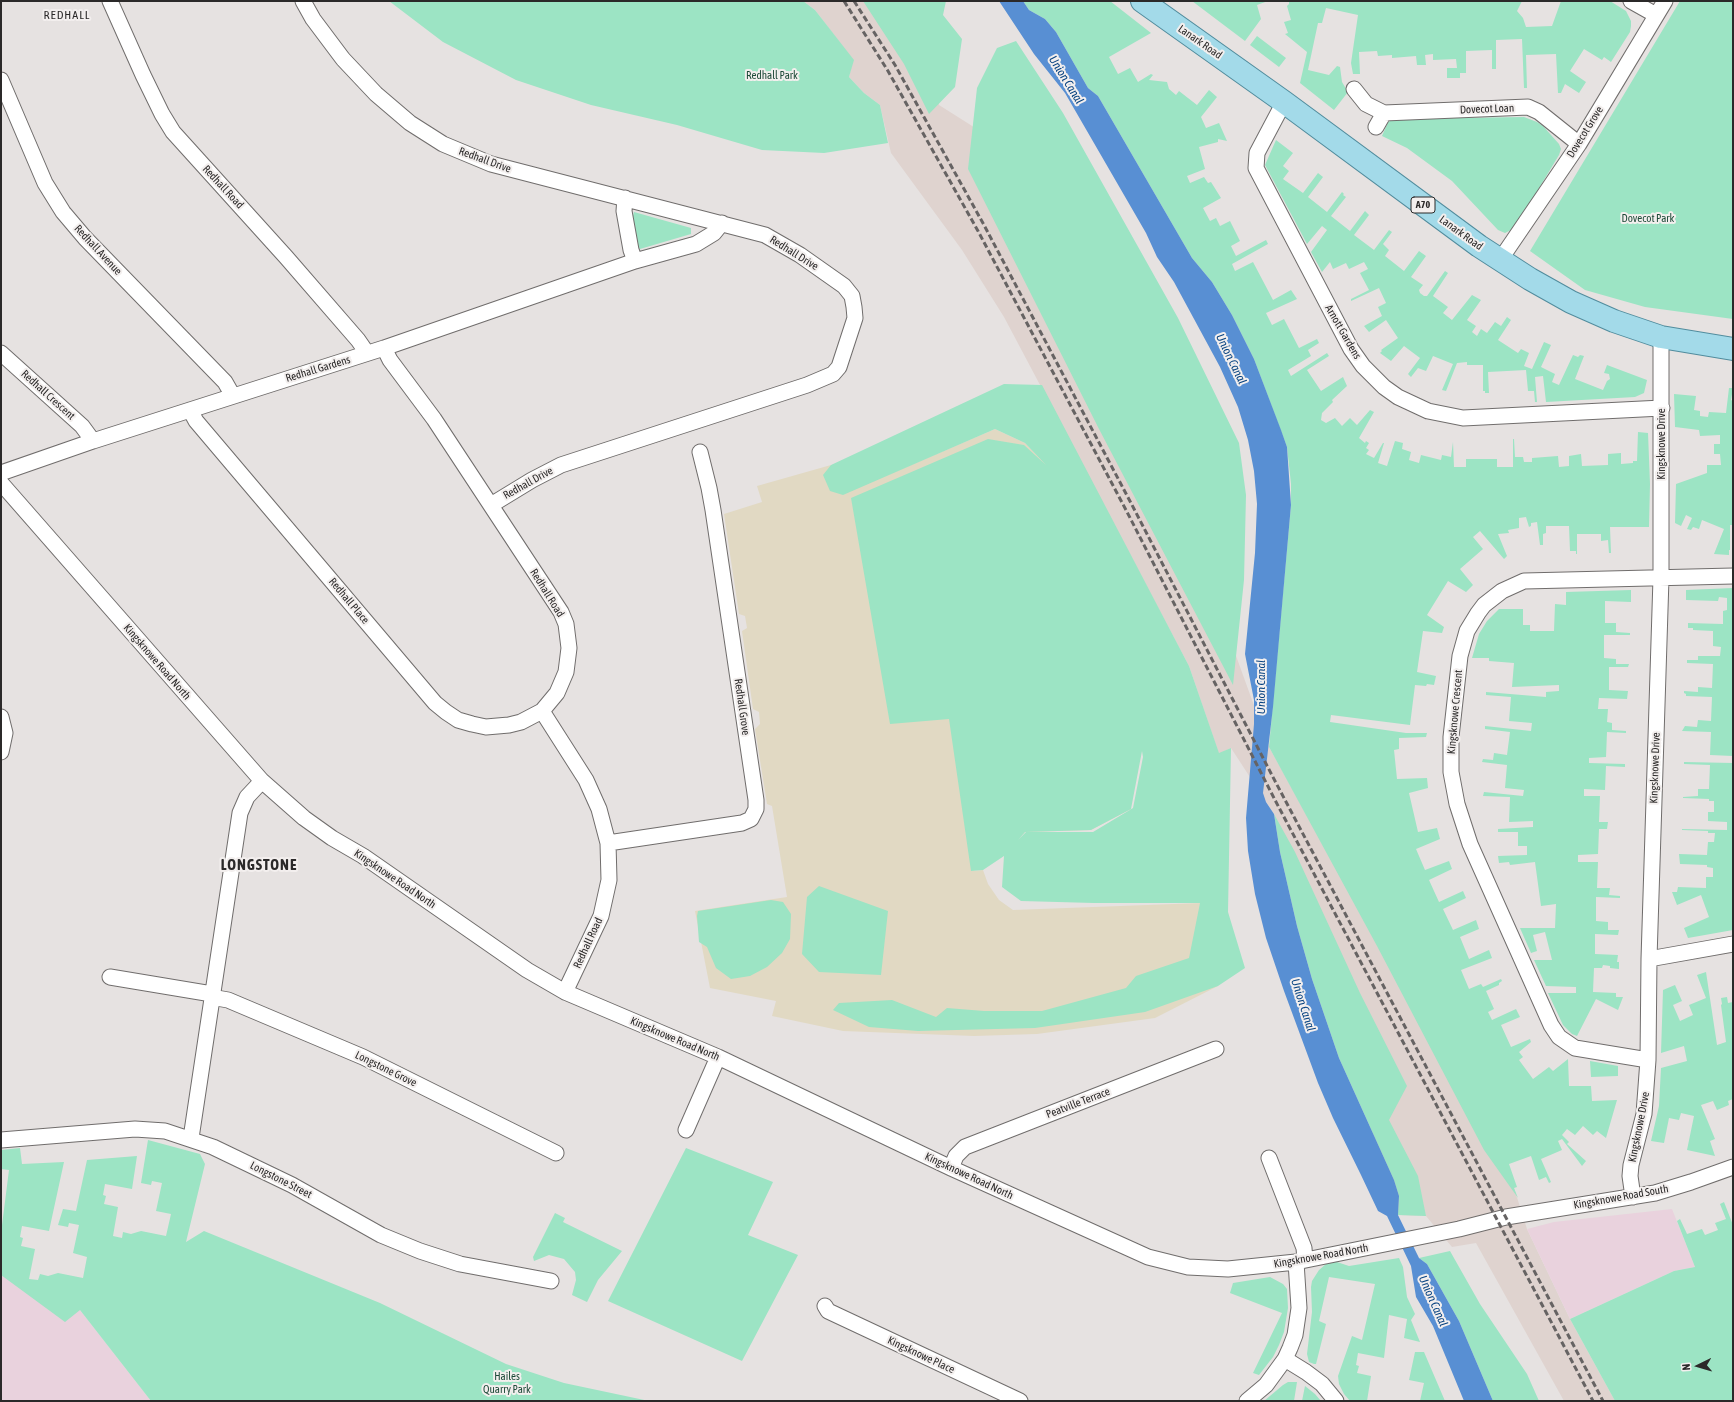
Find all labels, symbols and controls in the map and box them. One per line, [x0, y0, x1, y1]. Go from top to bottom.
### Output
district label: REDHALL [44, 8, 90, 22]
street label: Lanark Road [1176, 22, 1224, 62]
water label: Union Canal [1046, 53, 1086, 107]
park label: Redhall Park [746, 69, 798, 83]
street label: Dovecot Loan [1460, 101, 1514, 117]
street label: Dovecot Grove [1564, 104, 1606, 160]
street label: Redhall Drive [457, 144, 513, 176]
street label: Redhall Road [200, 163, 246, 211]
road number: A70 [1411, 197, 1435, 213]
park label: Dovecot Park [1622, 212, 1674, 226]
street label: Lanark Road [1437, 213, 1485, 253]
street label: Redhall Avenue [71, 222, 125, 278]
street label: Redhall Drive [767, 233, 821, 273]
street label: Arnott Gardens [1322, 302, 1364, 362]
water label: Union Canal [1213, 331, 1249, 387]
street label: Redhall Gardens [284, 353, 352, 385]
street label: Redhall Crescent [18, 367, 78, 423]
street label: Kingsknowe Drive [1655, 408, 1669, 480]
street label: Redhall Drive [501, 464, 555, 502]
street label: Redhall Road [527, 566, 567, 620]
street label: Redhall Place [326, 575, 372, 627]
street label: Kingsknowe Road North [121, 621, 193, 703]
water label: Union Canal [1254, 660, 1268, 714]
street label: Kingsknowe Crescent [1445, 669, 1465, 755]
street label: Redhall Grove [731, 678, 753, 736]
street label: Kingsknowe Drive [1647, 732, 1663, 804]
street label: Kingsknowe Road North [352, 847, 438, 911]
district label: LONGSTONE [221, 856, 297, 874]
street label: Redhall Road [571, 916, 605, 970]
water label: Union Canal [1288, 977, 1318, 1033]
street label: Kingsknowe Road North [628, 1014, 722, 1064]
street label: Longstone Grove [353, 1048, 419, 1090]
street label: Peatville Terrace [1044, 1085, 1112, 1121]
street label: Kingsknowe Drive [1626, 1091, 1652, 1163]
street label: Kingsknowe Road North [923, 1150, 1015, 1202]
street label: Longstone Street [248, 1159, 314, 1201]
street label: Kingsknowe Road South [1572, 1182, 1670, 1212]
street label: Kingsknowe Road North [1273, 1241, 1369, 1271]
water label: Union Canal [1415, 1273, 1451, 1329]
street label: Kingsknowe Place [885, 1334, 957, 1376]
north arrow [1678, 1346, 1718, 1386]
text: N [1680, 1363, 1692, 1371]
park label: Hailes Quarry Park [483, 1370, 531, 1396]

